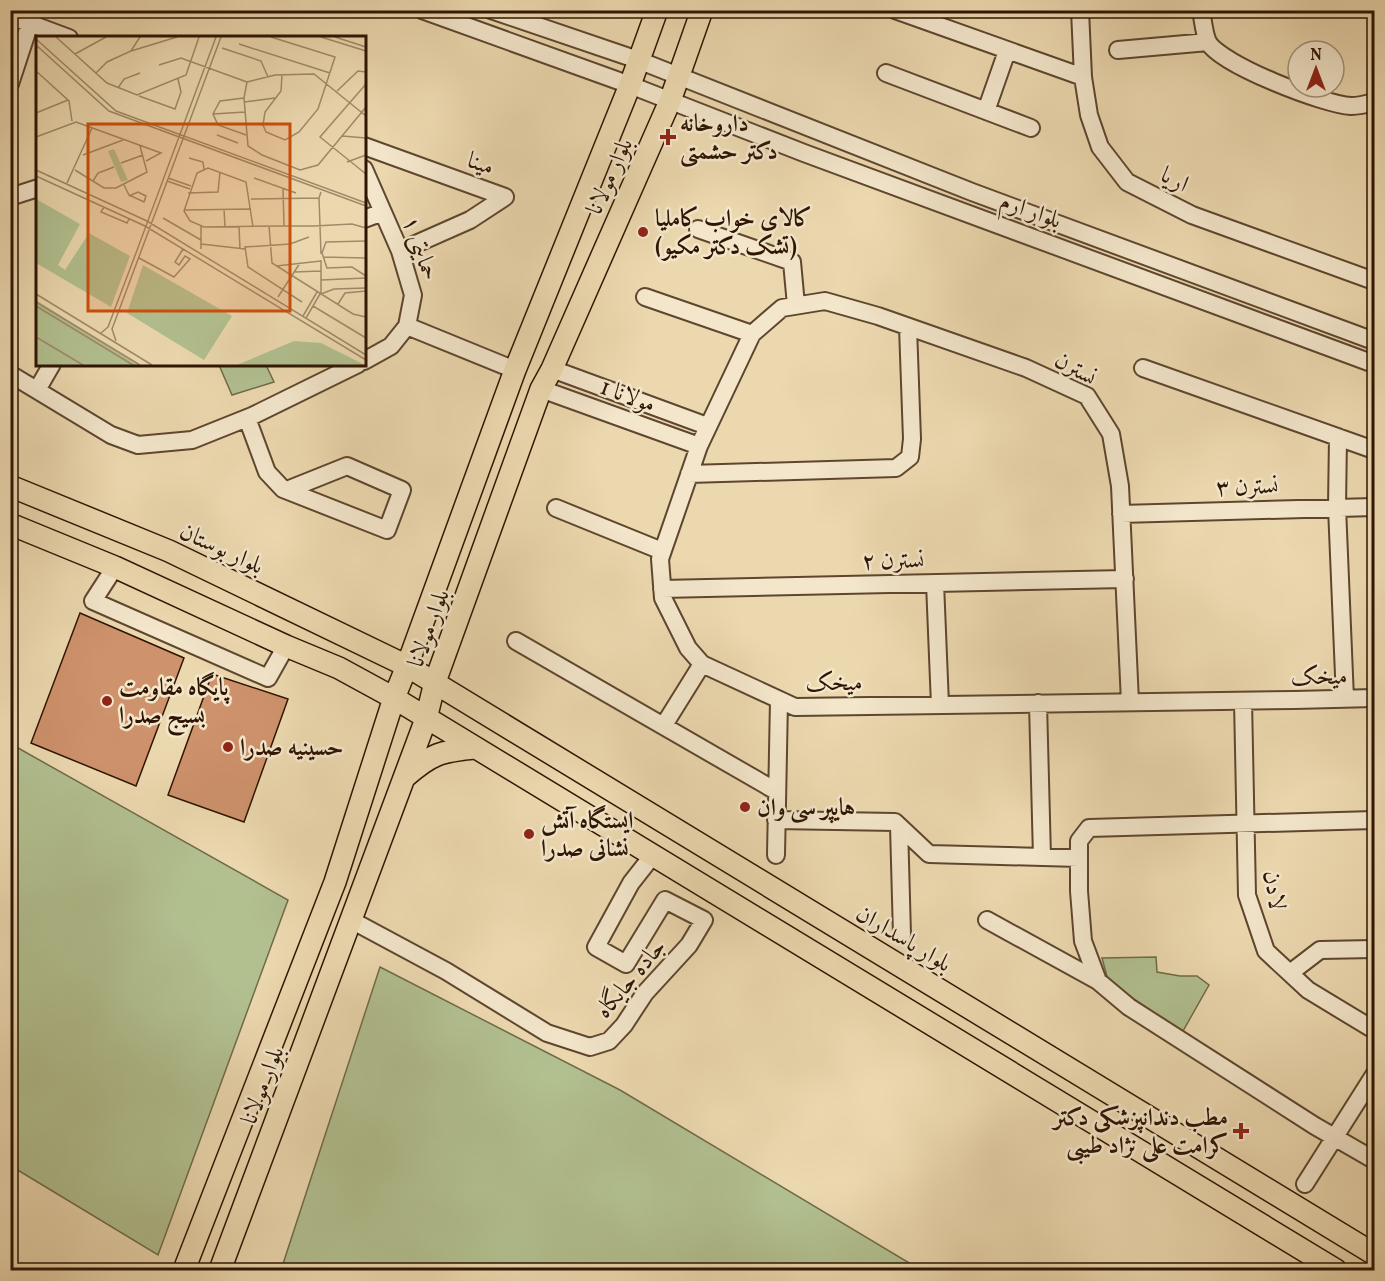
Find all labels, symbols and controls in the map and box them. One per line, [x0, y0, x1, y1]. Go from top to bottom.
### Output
inset map [36, 36, 366, 366]
north arrow [1286, 39, 1346, 99]
text: N [1310, 45, 1322, 67]
place label: داروخانه دکتر حشمتی [680, 108, 778, 170]
marker: داروخانه دکتر حشمتی [661, 130, 675, 144]
street label: بلوار مولانا [579, 133, 643, 221]
street label: مینا [462, 144, 499, 185]
street label: اریا [1154, 159, 1194, 202]
street label: بلوار ارم [994, 185, 1066, 241]
place label: کالای خواب کاملیا (تشک دکتر مکیو) [655, 203, 812, 265]
street label: حمایتی ۱ [392, 212, 446, 286]
marker: کالای خواب کاملیا (تشک دکتر مکیو) [636, 225, 650, 239]
street label: نسترن [1047, 344, 1103, 395]
street label: مولانا 1 [595, 371, 660, 423]
street label: نسترن ۳ [1215, 470, 1279, 506]
street label: بلوار بوستان [173, 516, 269, 584]
street label: نسترن ۲ [861, 544, 925, 580]
street label: بلوار مولانا [400, 585, 460, 673]
street label: میخک [1290, 661, 1348, 695]
street label: میخک [806, 667, 863, 701]
place label: پایگاه مقاومت بسیج صدرا [119, 671, 230, 737]
marker: پایگاه مقاومت بسیج صدرا [100, 694, 114, 708]
place label: حسینیه صدرا [240, 732, 344, 766]
marker: حسینیه صدرا [221, 740, 235, 754]
place label: هایپر سی وان [757, 792, 855, 826]
marker: هایپر سی وان [738, 800, 752, 814]
place label: ایستگاه آتش نشانی صدرا [541, 804, 634, 867]
marker: ایستگاه آتش نشانی صدرا [522, 827, 536, 841]
street label: لادن [1253, 868, 1293, 913]
street label: بلوار پاسداران [849, 898, 957, 982]
street label: جاده جایگاه [588, 932, 675, 1027]
street label: بلوار مولانا [233, 1042, 294, 1130]
place label: مطب دندانپزشکی دکتر کرامت علی نژاد طیبی [1051, 1102, 1228, 1165]
marker: مطب دندانپزشکی دکتر کرامت علی نژاد طیبی [1232, 1122, 1250, 1140]

